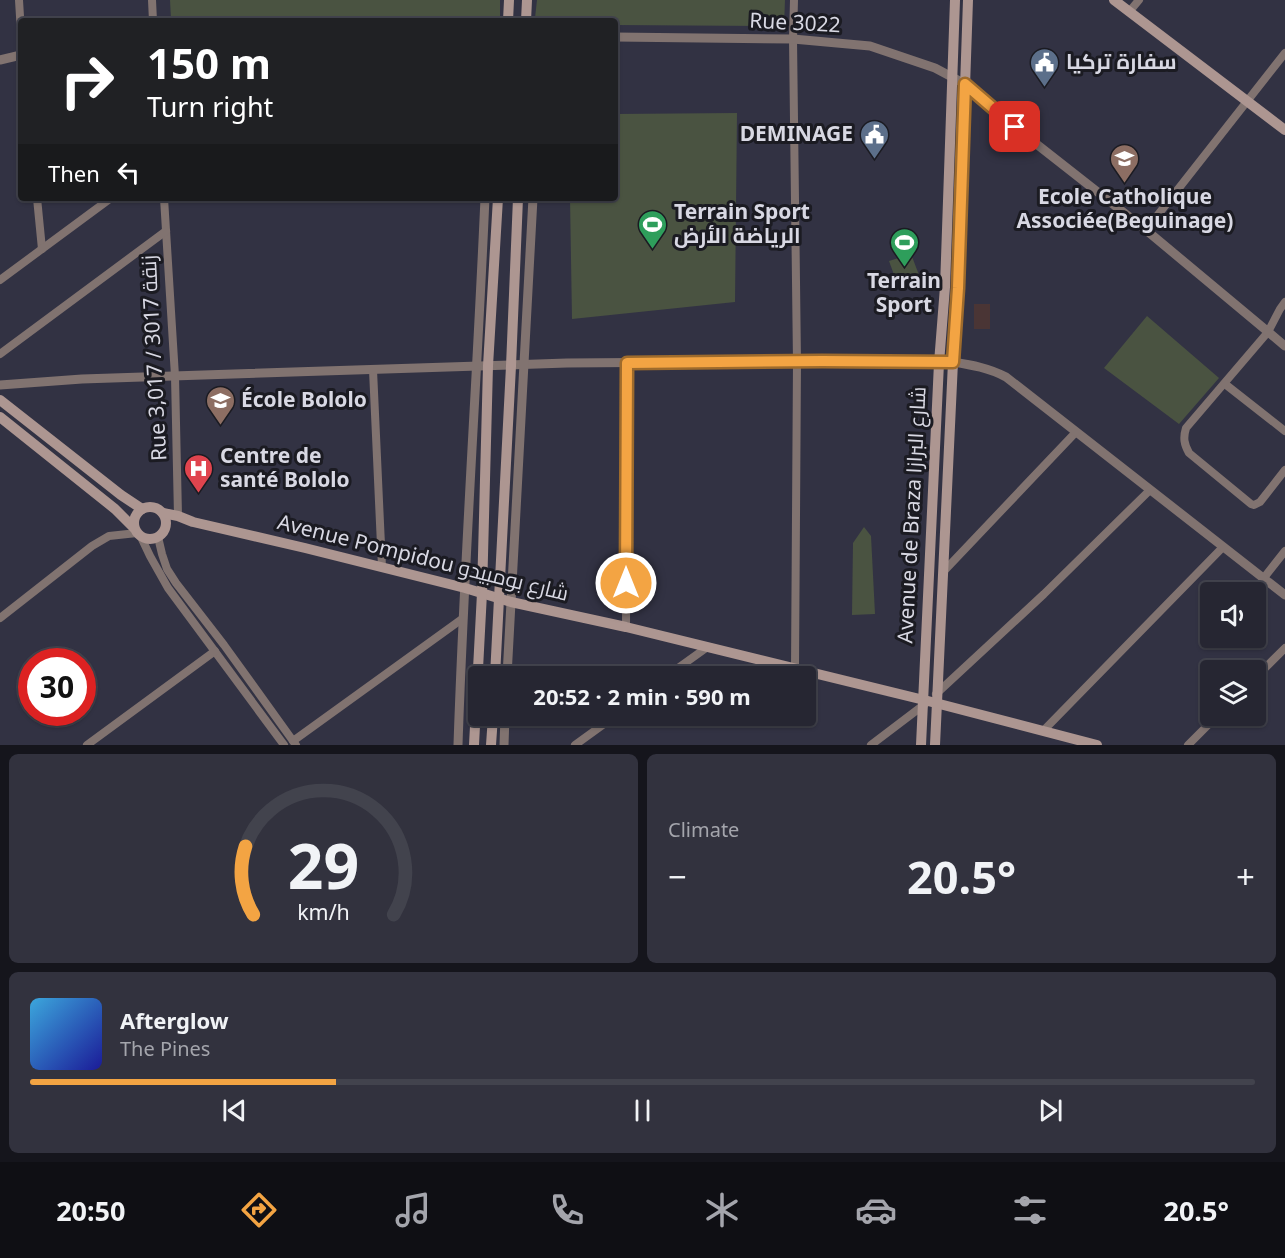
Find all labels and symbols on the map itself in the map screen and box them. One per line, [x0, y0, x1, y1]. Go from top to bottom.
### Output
street label: Rue 3022 [749, 6, 841, 38]
public building icon: سفارة تركيا [1029, 46, 1061, 88]
place label: سفارة تركيا [1066, 47, 1177, 75]
pin [989, 101, 1040, 152]
public building icon: DEMINAGE [858, 118, 890, 160]
place label: DEMINAGE [740, 119, 853, 147]
school or university icon: Ecole Catholique Associée(Beguinage) [1109, 142, 1141, 184]
place label: Ecole Catholique Associée(Beguinage) [1017, 182, 1233, 234]
place label: Terrain Sport الرياضة الأرض [674, 197, 810, 249]
sports icon: Terrain Sport الرياضة الأرض [637, 208, 669, 250]
sports icon: Terrain Sport [888, 226, 920, 268]
street label: Rue 3,017 / زنقة 3017 [134, 254, 172, 462]
place label: Terrain Sport [867, 266, 941, 318]
school or university icon: École Bololo [204, 384, 236, 426]
place label: École Bololo [241, 385, 367, 413]
street label: Avenue de Braza شارع البرازا [890, 386, 933, 644]
place label: Centre de santé Bololo [220, 441, 350, 493]
hospital icon: Centre de santé Bololo [183, 452, 215, 494]
street label: Avenue Pompidou شارع بومبيدو [275, 507, 572, 608]
position arrow [594, 551, 658, 615]
speed limit sign: 30 [18, 648, 96, 726]

